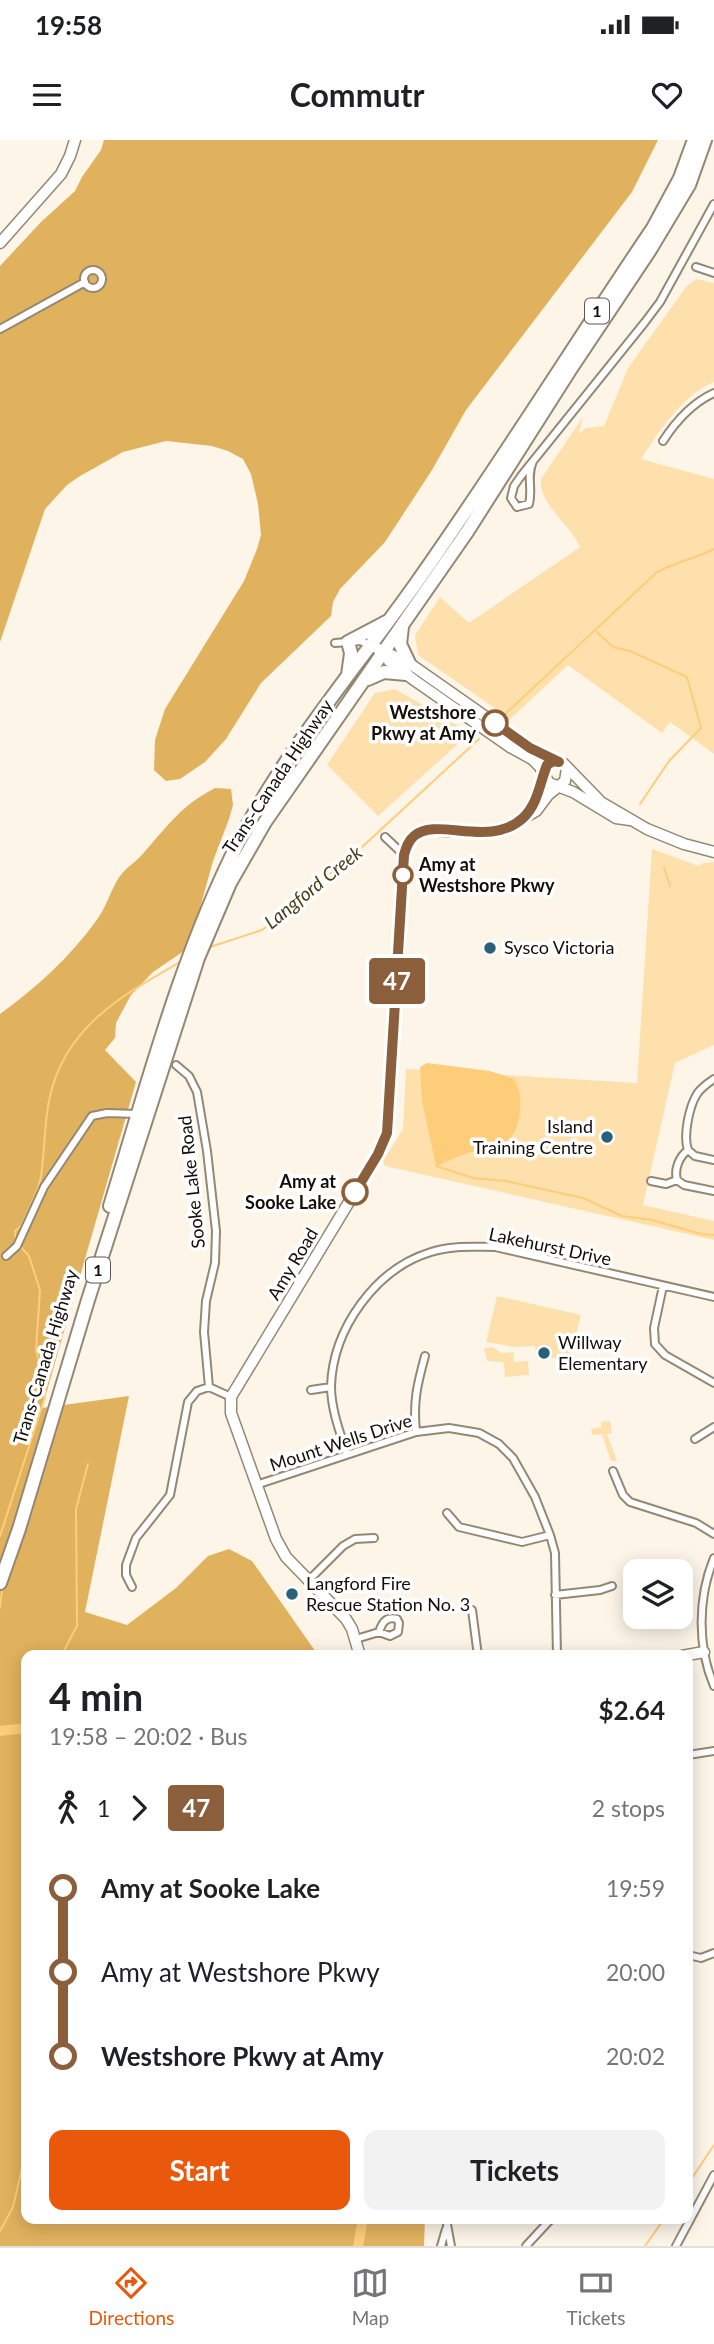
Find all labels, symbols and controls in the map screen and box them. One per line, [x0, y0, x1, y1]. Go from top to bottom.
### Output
text: 19:58 [35, 9, 102, 41]
text: Commutr [290, 75, 424, 114]
icon: menu [28, 76, 66, 114]
icon: heart [648, 76, 686, 114]
road number: 1 [585, 298, 609, 323]
street label: Trans-Canada Highway [217, 694, 337, 858]
place label: Westshore Pkwy at Amy [371, 701, 476, 744]
marker: Westshore Pkwy at Amy [482, 710, 508, 736]
water label: Langford Creek [259, 840, 367, 933]
place label: Amy at Westshore Pkwy [418, 853, 555, 896]
marker: Amy at Westshore Pkwy [393, 865, 413, 885]
place label: Sysco Victoria [504, 936, 614, 958]
marker: Sysco Victoria [482, 940, 498, 956]
line badge: 47 [366, 958, 428, 1004]
text: 47 [383, 966, 411, 995]
street label: Sooke Lake Road [173, 1114, 209, 1250]
place label: Island Training Centre [473, 1115, 593, 1158]
marker: Island Training Centre [599, 1129, 615, 1145]
place label: Amy at Sooke Lake [245, 1170, 336, 1213]
marker: Amy at Sooke Lake [342, 1179, 368, 1205]
street label: Lakehurst Drive [487, 1222, 613, 1270]
street label: Amy Road [262, 1223, 322, 1303]
road number: 1 [86, 1258, 110, 1282]
street label: Trans-Canada Highway [8, 1266, 82, 1447]
place label: Willway Elementary [558, 1331, 648, 1374]
marker: Willway Elementary [536, 1345, 552, 1361]
street label: Mount Wells Drive [267, 1409, 415, 1475]
map controls [623, 1559, 693, 1629]
button: layers [623, 1559, 693, 1629]
place label: Langford Fire Rescue Station No. 3 [306, 1572, 470, 1615]
marker: Langford Fire Rescue Station No. 3 [284, 1586, 300, 1602]
text: 4 min [49, 1673, 143, 1719]
text: $2.64 [599, 1694, 665, 1726]
text: 19:58 – 20:02 · Bus [49, 1722, 248, 1750]
icon: walk [49, 1789, 87, 1827]
icon: forward [120, 1789, 158, 1827]
text: 47 [182, 1793, 210, 1822]
text: 1 [97, 1794, 110, 1822]
text: 2 stops [592, 1794, 665, 1822]
text: Amy at Sooke Lake [101, 1872, 320, 1904]
text: 19:59 [606, 1874, 665, 1902]
text: Amy at Westshore Pkwy [101, 1956, 380, 1988]
text: 20:00 [606, 1958, 665, 1986]
text: Westshore Pkwy at Amy [101, 2040, 384, 2072]
text: 20:02 [606, 2042, 665, 2070]
button: Start [49, 2130, 350, 2210]
button: Tickets [364, 2130, 665, 2210]
tab: Directions [89, 2264, 174, 2329]
tab: Map [351, 2264, 389, 2329]
tab: Tickets [567, 2264, 625, 2329]

